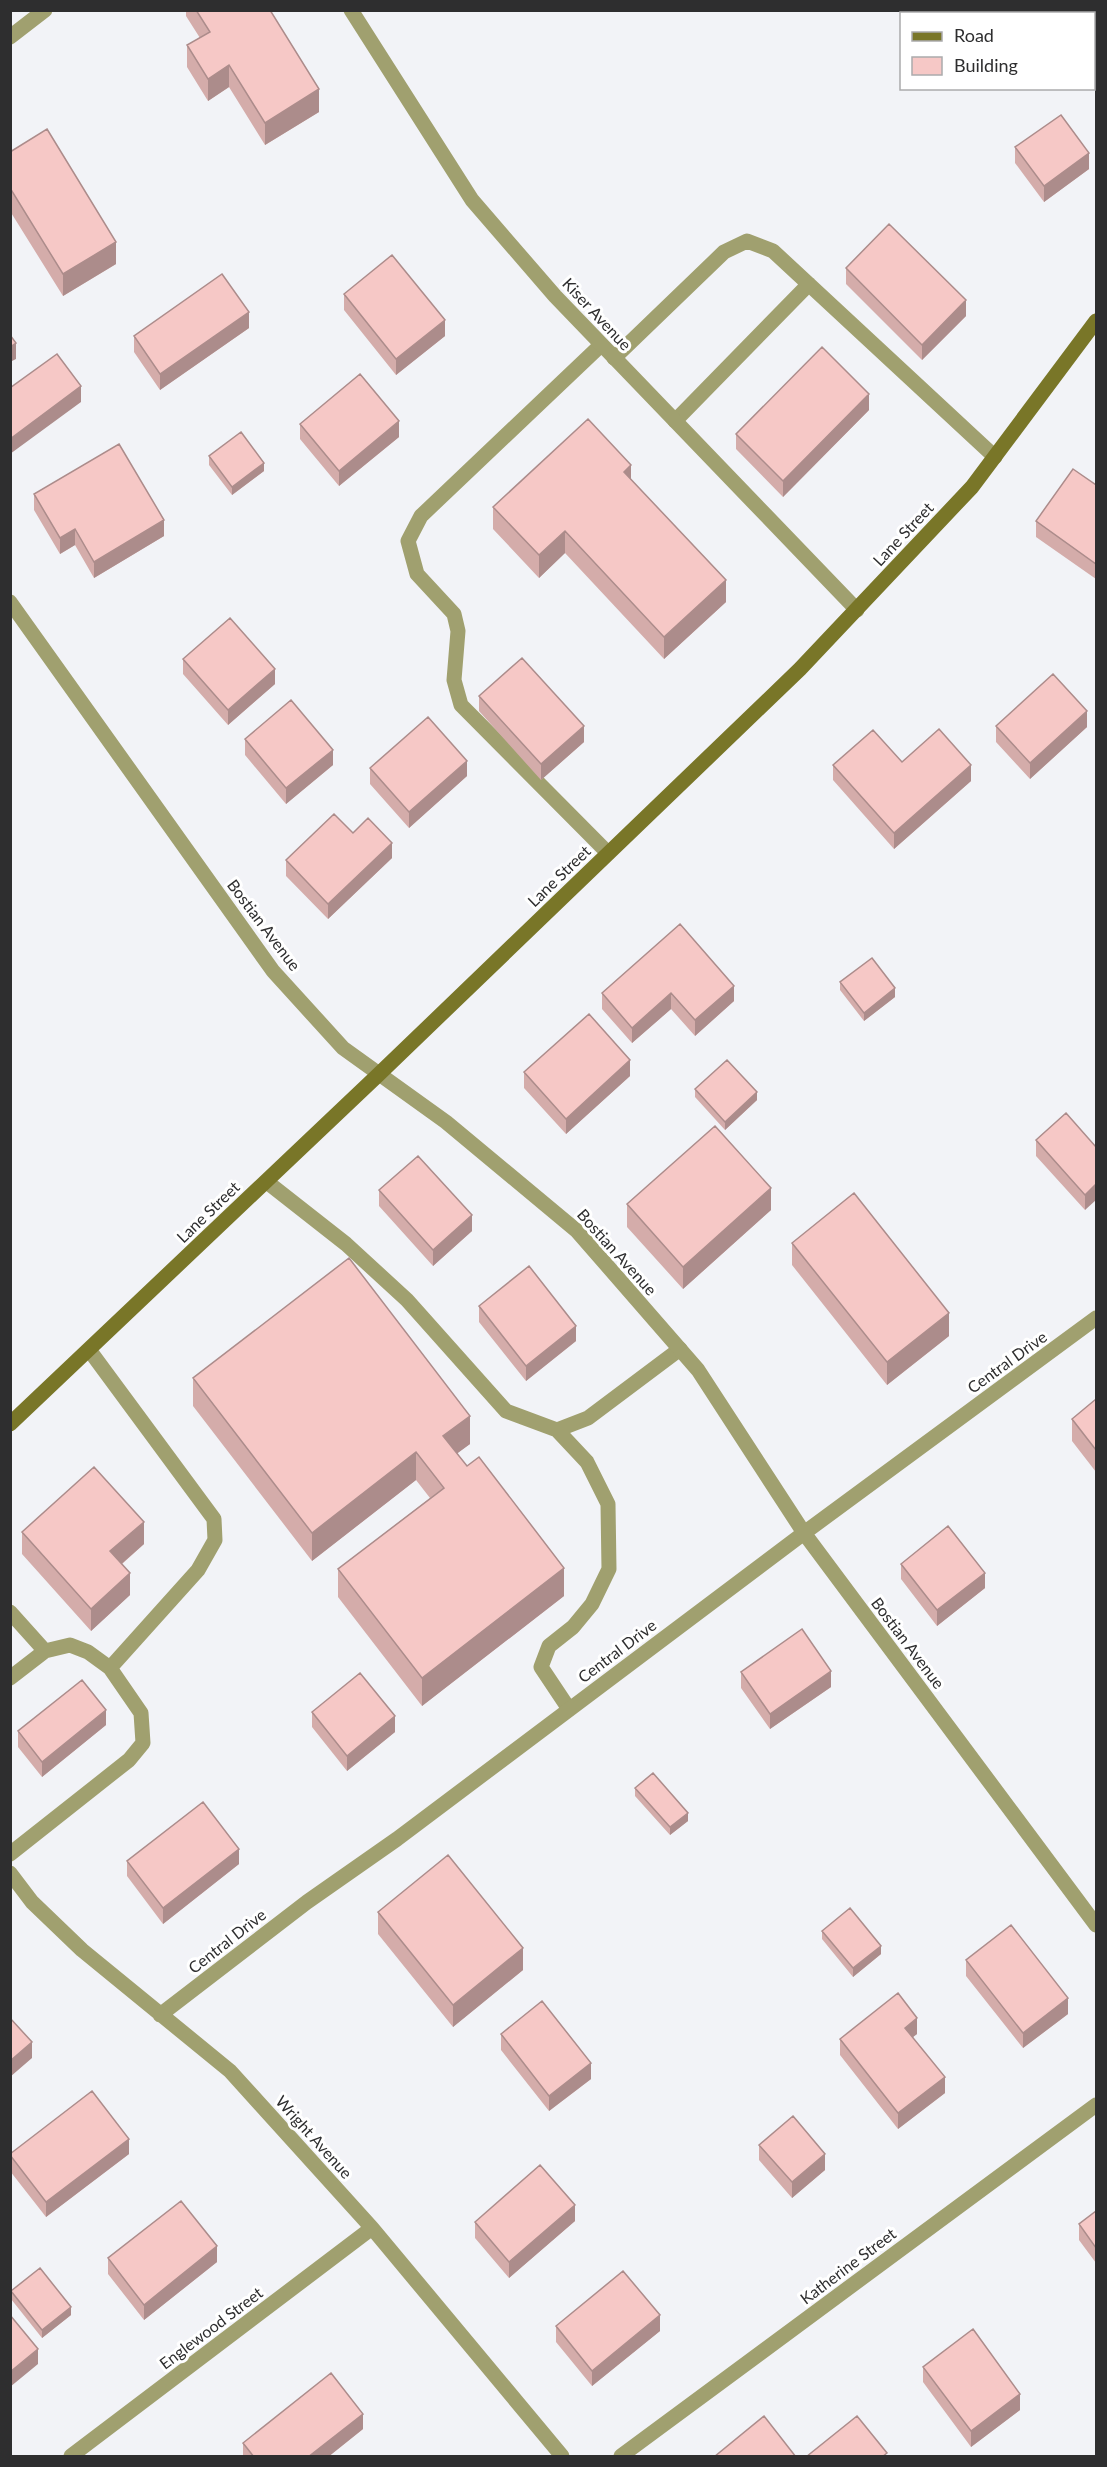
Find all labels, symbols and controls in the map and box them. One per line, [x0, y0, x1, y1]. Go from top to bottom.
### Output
legend [900, 12, 1095, 90]
text: Road [954, 24, 994, 46]
text: Building [954, 54, 1018, 76]
street label: Kiser Avenue [559, 274, 636, 354]
street label: Lane Street [868, 498, 937, 569]
street label: Lane Street [523, 841, 594, 910]
street label: Bostian Avenue [224, 875, 305, 974]
street label: Lane Street [172, 1177, 243, 1246]
street label: Bostian Avenue [574, 1205, 661, 1299]
street label: Central Drive [963, 1327, 1050, 1397]
street label: Bostian Avenue [868, 1593, 949, 1692]
street label: Central Drive [574, 1615, 660, 1686]
street label: Central Drive [184, 1904, 269, 1977]
street label: Wright Avenue [272, 2091, 357, 2182]
street label: Katherine Street [796, 2223, 899, 2308]
street label: Englewood Street [155, 2282, 266, 2373]

